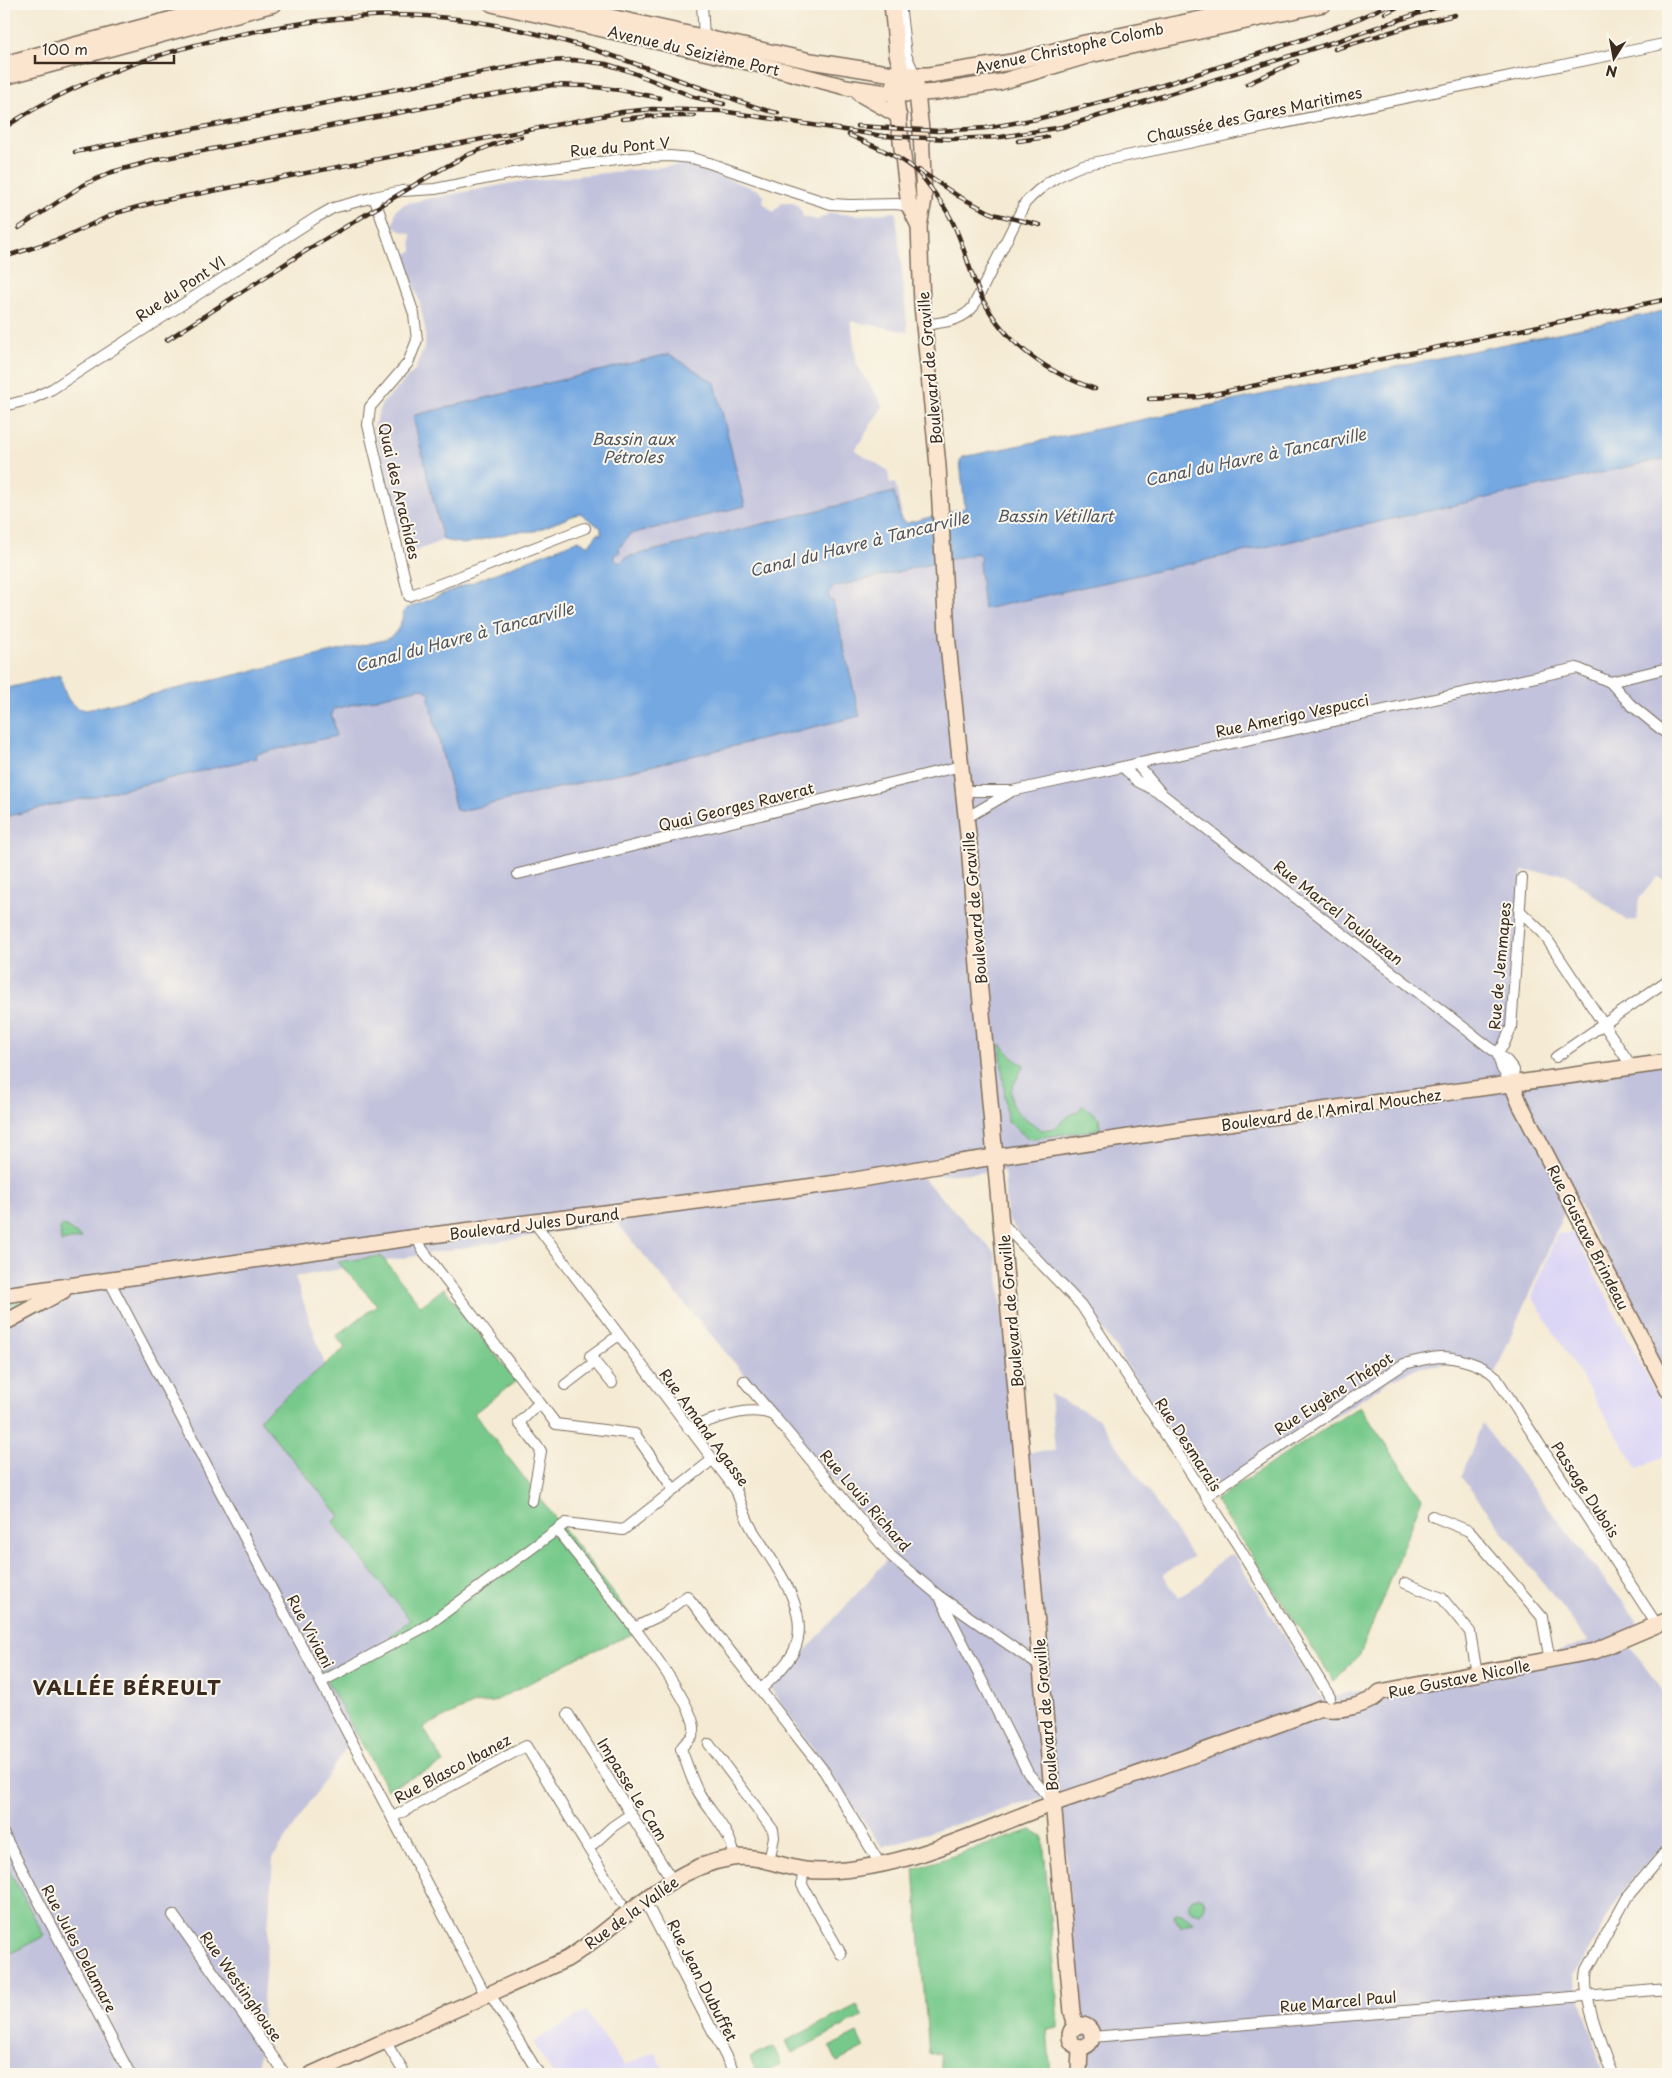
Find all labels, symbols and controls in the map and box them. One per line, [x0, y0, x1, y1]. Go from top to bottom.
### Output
street label: Avenue Christophe Colomb [972, 16, 1166, 78]
street label: Avenue du Seizième Port [606, 19, 782, 81]
scale bar [35, 32, 174, 64]
north arrow [1590, 32, 1640, 82]
text: 100 m [42, 37, 88, 60]
text: N [1604, 60, 1619, 83]
street label: Chaussée des Gares Maritimes [1144, 80, 1364, 148]
street label: Rue du Pont V [569, 130, 672, 162]
street label: Rue du Pont VI [131, 249, 229, 327]
street label: Boulevard de Graville [911, 291, 947, 445]
street label: Quai des Arachides [373, 421, 427, 562]
water label: Canal du Havre à Tancarville [1142, 421, 1369, 491]
water label: Bassin aux Pétroles [591, 426, 676, 468]
water label: Bassin Vétillart [997, 503, 1116, 527]
water label: Canal du Havre à Tancarville [747, 504, 972, 582]
water label: Canal du Havre à Tancarville [352, 595, 577, 677]
street label: Rue Amerigo Vespucci [1213, 688, 1371, 742]
street label: Quai Georges Raverat [656, 776, 816, 836]
street label: Boulevard de Graville [956, 831, 992, 985]
street label: Rue Marcel Toulouzan [1269, 854, 1409, 970]
street label: Rue de Jemmapes [1482, 901, 1516, 1031]
street label: Boulevard de l'Amiral Mouchez [1219, 1082, 1443, 1136]
street label: Rue Gustave Brindeau [1542, 1160, 1636, 1314]
street label: Boulevard Jules Durand [448, 1201, 620, 1245]
street label: Boulevard de Graville [992, 1234, 1028, 1388]
street label: Rue Eugène Thépot [1269, 1346, 1397, 1440]
street label: Rue Amand Agasse [654, 1363, 756, 1491]
street label: Rue Desmarais [1150, 1393, 1228, 1496]
street label: Passage Dubois [1546, 1436, 1626, 1542]
street label: Rue Louis Richard [815, 1444, 917, 1556]
street label: Rue Viviani [282, 1590, 340, 1672]
street label: Boulevard de Graville [1027, 1638, 1063, 1792]
street label: Rue Gustave Nicolle [1386, 1653, 1532, 1703]
district label: VALLÉE BÉREULT [33, 1672, 221, 1702]
street label: Rue Blasco Ibanez [390, 1728, 514, 1808]
street label: Impasse Le Cam [592, 1733, 674, 1845]
street label: Rue de la Vallée [579, 1870, 683, 1954]
street label: Rue Jules Delamare [37, 1880, 123, 2016]
street label: Rue Jean Dubuffet [662, 1915, 744, 2045]
street label: Rue Westinghouse [195, 1926, 289, 2046]
street label: Rue Marcel Paul [1279, 1984, 1397, 2018]

